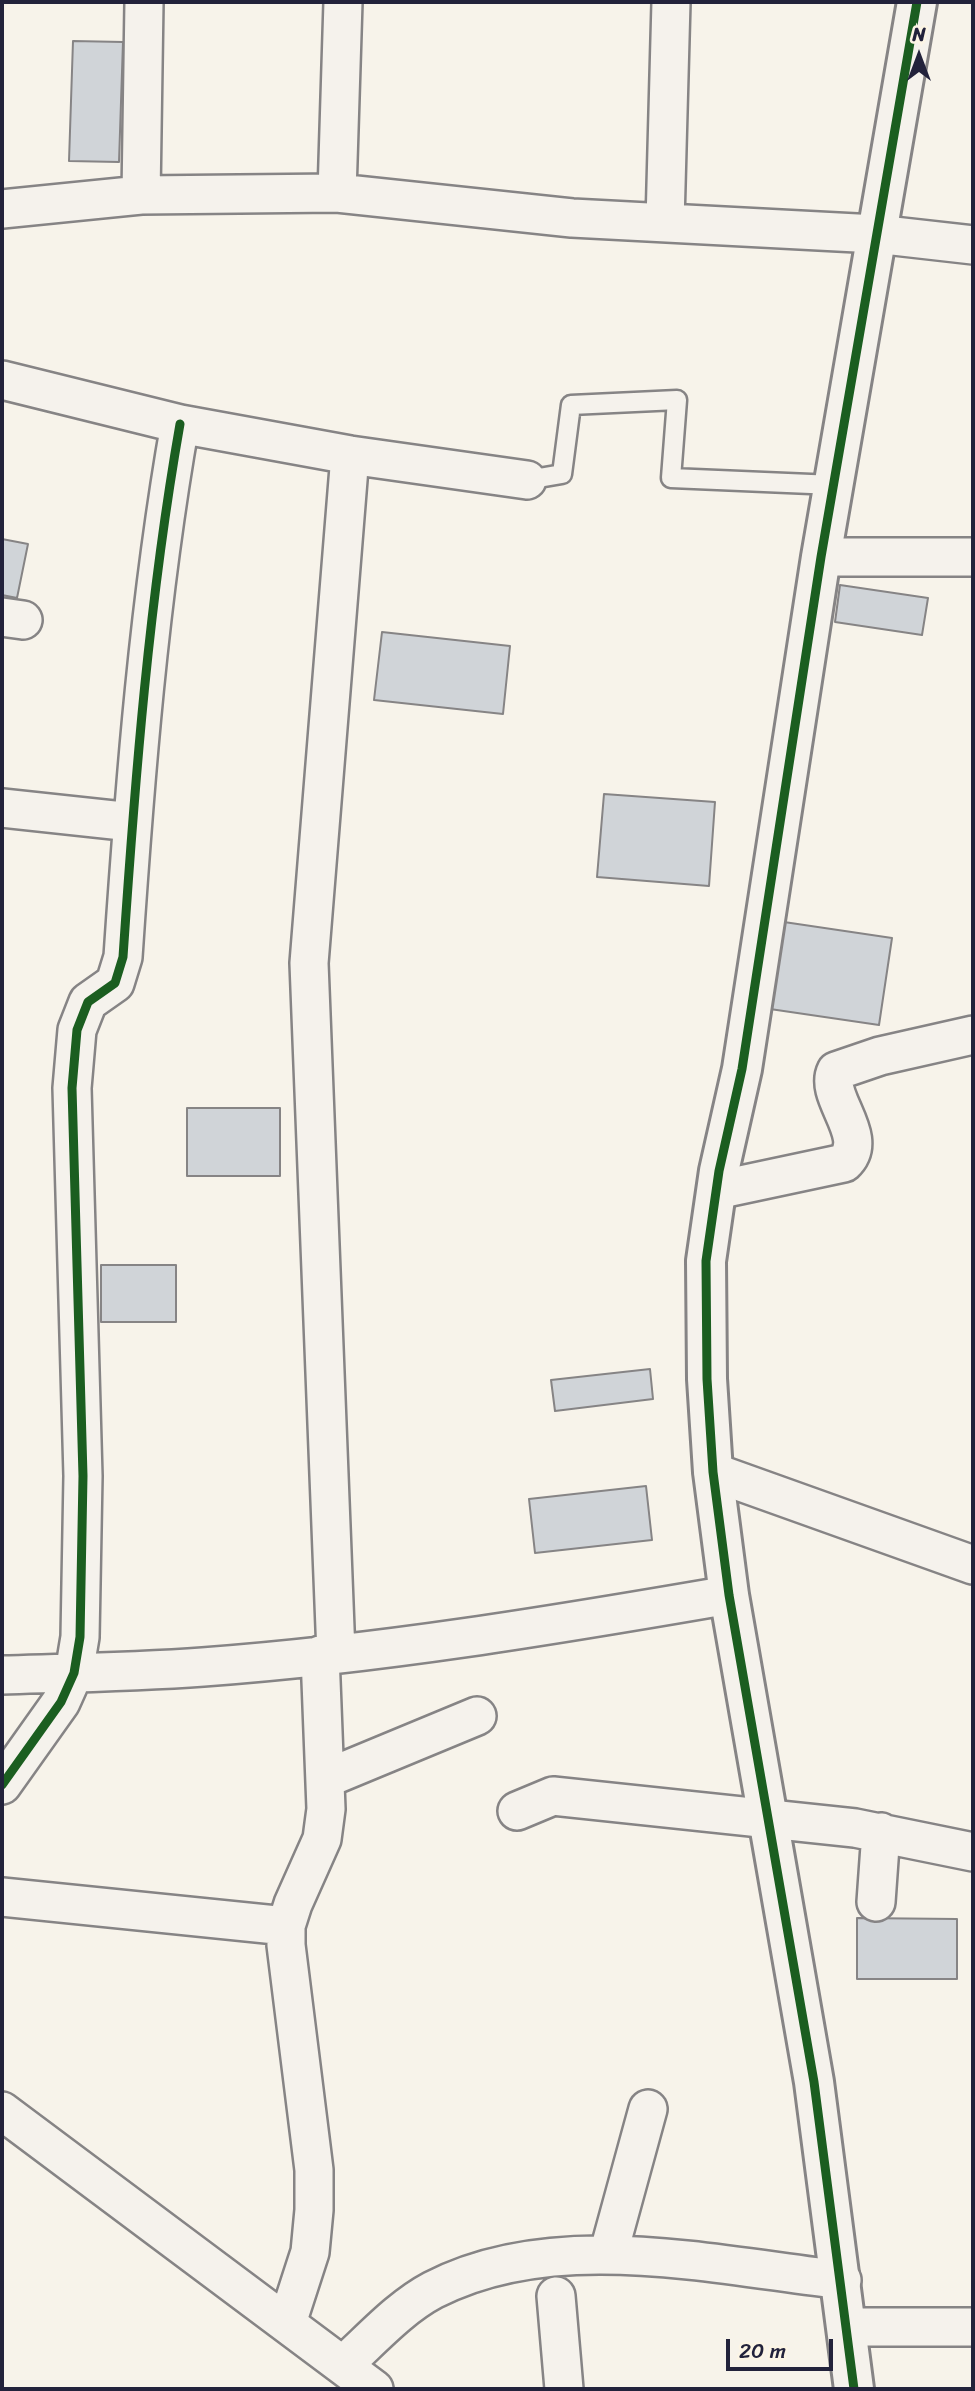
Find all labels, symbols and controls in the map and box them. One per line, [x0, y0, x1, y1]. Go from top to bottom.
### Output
text: N [912, 18, 926, 51]
north arrow [884, 21, 954, 91]
scale bar [730, 2324, 837, 2368]
text: 20 m [739, 2332, 786, 2370]

